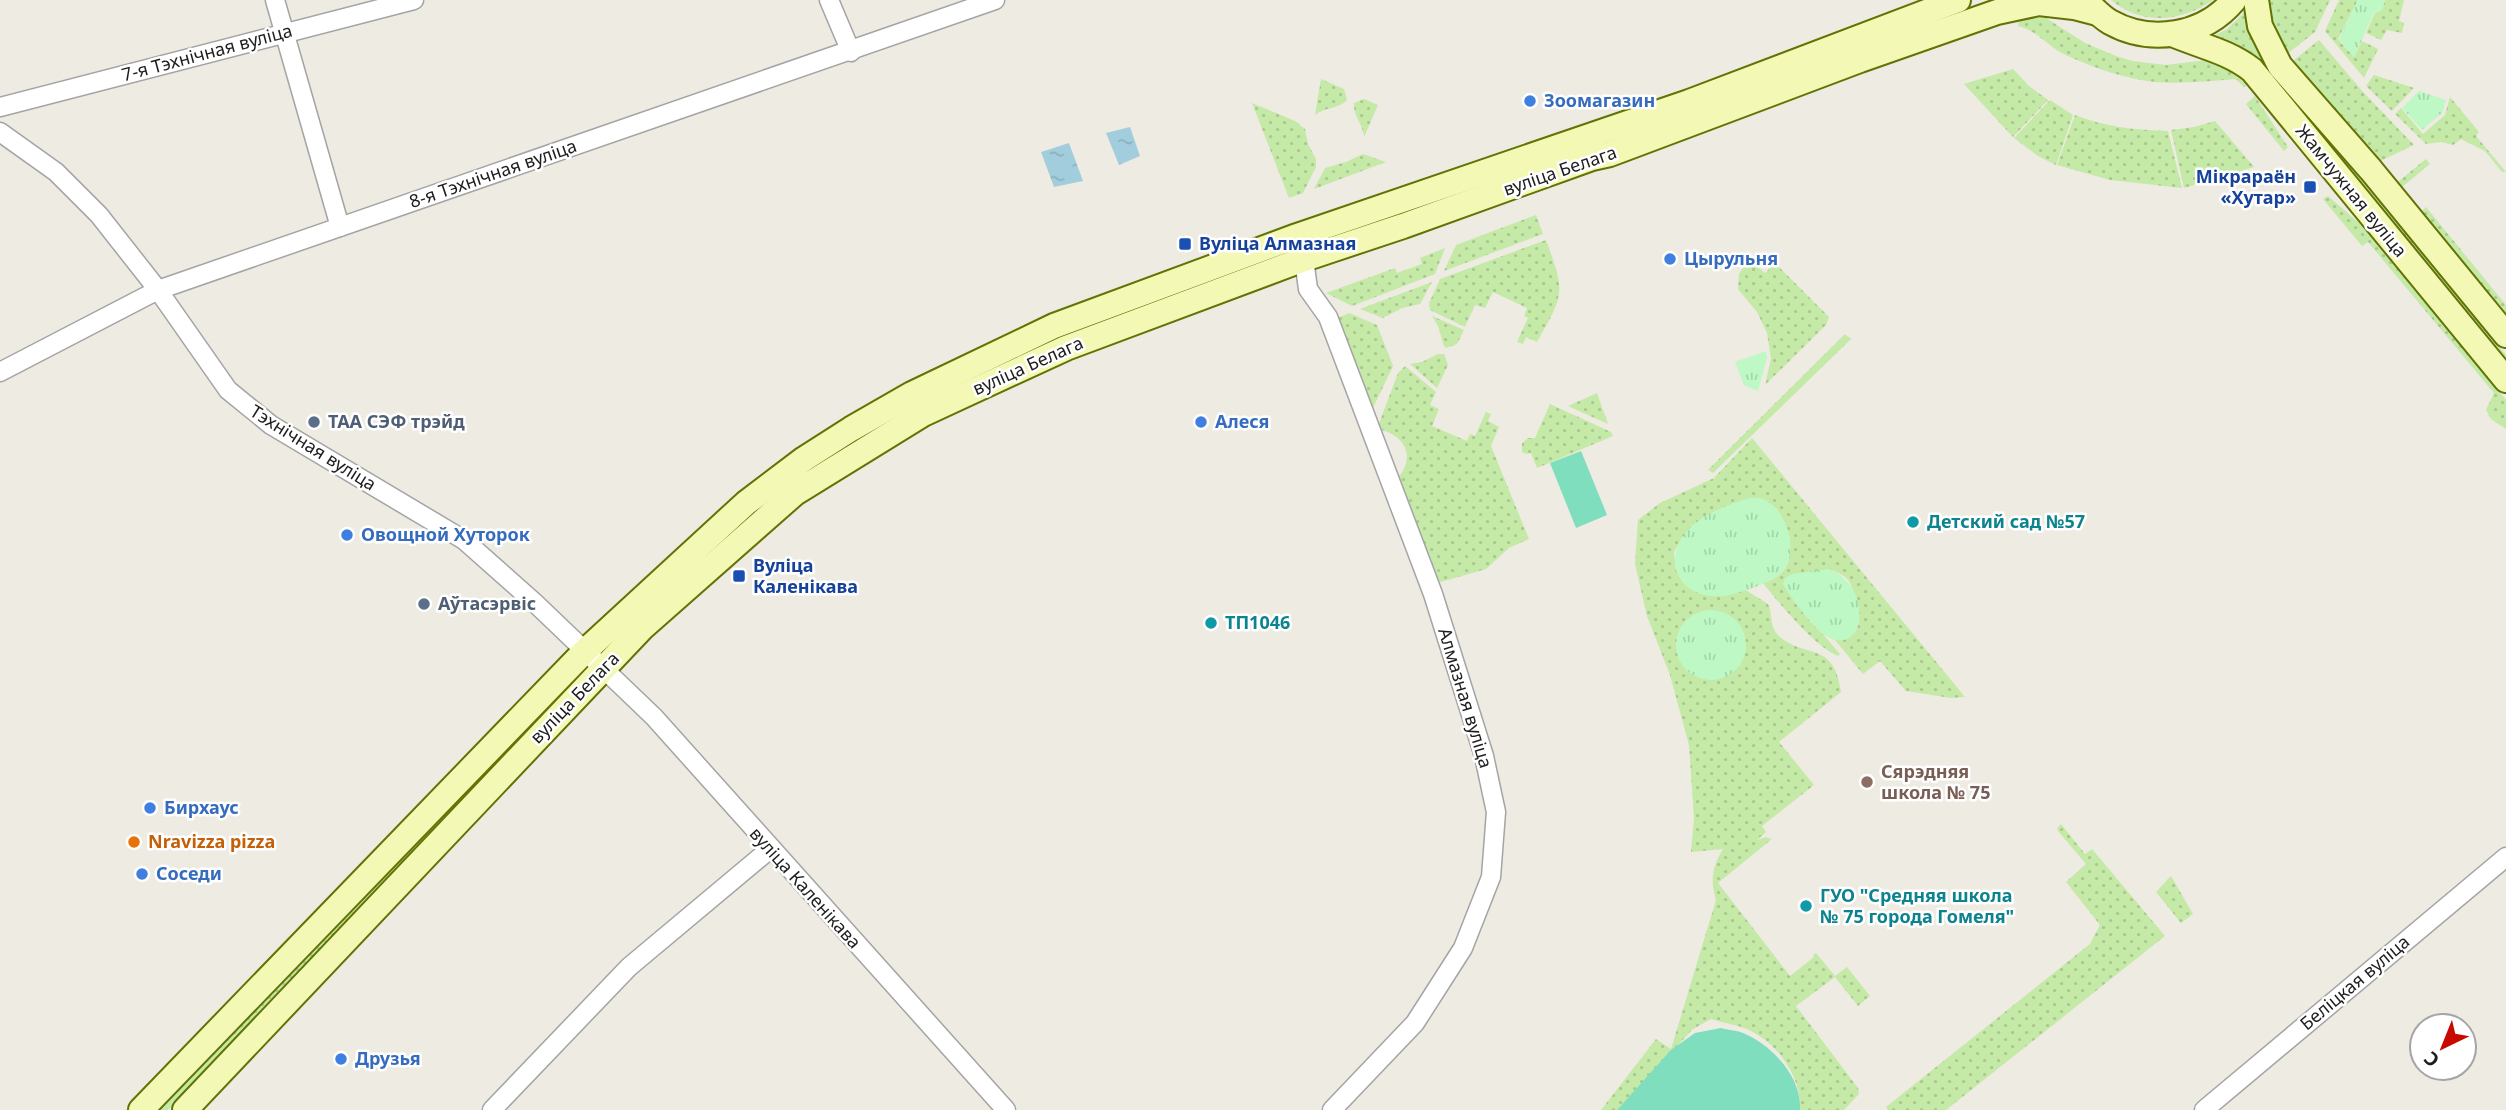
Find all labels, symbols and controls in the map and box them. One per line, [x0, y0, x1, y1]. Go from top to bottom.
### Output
street label: 7-я Тэхнічная вуліца [119, 18, 295, 86]
place label: Зоомагазин [1544, 88, 1655, 112]
marker: Зоомагазин [1522, 93, 1538, 109]
street label: Жамчужная вуліца [2291, 119, 2413, 262]
street label: 8-я Тэхнічная вуліца [406, 133, 580, 213]
street label: вуліца Белага [1500, 139, 1620, 201]
place label: Мікрараён «Хутар» [2196, 164, 2296, 209]
marker: Мікрараён «Хутар» [2302, 179, 2318, 195]
place label: Вуліца Алмазная [1199, 231, 1356, 255]
marker: Вуліца Алмазная [1177, 236, 1193, 252]
place label: Цырульня [1684, 246, 1778, 270]
marker: Цырульня [1662, 251, 1678, 267]
street label: вуліца Белага [969, 330, 1087, 400]
street label: Тэхнічная вуліца [246, 399, 381, 496]
place label: ТАА СЭФ трэйд [328, 409, 465, 433]
place label: Алеся [1215, 409, 1269, 433]
marker: ТАА СЭФ трэйд [306, 414, 322, 430]
marker: Алеся [1193, 414, 1209, 430]
place label: Детский сад №57 [1927, 509, 2085, 533]
marker: Детский сад №57 [1905, 514, 1921, 530]
place label: Овощной Хуторок [361, 522, 530, 546]
marker: Овощной Хуторок [339, 527, 355, 543]
place label: Вуліца Каленікава [753, 553, 858, 598]
marker: Вуліца Каленікава [731, 568, 747, 584]
place label: Аўтасэрвіс [438, 591, 536, 615]
marker: Аўтасэрвіс [416, 596, 432, 612]
place label: ТП1046 [1225, 610, 1290, 634]
marker: ТП1046 [1203, 615, 1219, 631]
street label: Алмазная вуліца [1433, 625, 1499, 771]
street label: вуліца Белага [524, 646, 624, 748]
place label: Сярэдняя школа № 75 [1881, 759, 1990, 804]
marker: Сярэдняя школа № 75 [1859, 774, 1875, 790]
place label: Бирхаус [164, 795, 239, 819]
marker: Бирхаус [142, 800, 158, 816]
street label: вуліца Каленікава [745, 821, 867, 953]
place label: Nravizza pizza [148, 829, 275, 853]
marker: Nravizza pizza [126, 834, 142, 850]
place label: Соседи [156, 861, 222, 885]
marker: Соседи [134, 866, 150, 882]
place label: ГУО "Средняя школа № 75 города Гомеля" [1820, 883, 2014, 928]
marker: ГУО "Средняя школа № 75 города Гомеля" [1798, 898, 1814, 914]
street label: Беліцкая вуліца [2295, 929, 2414, 1035]
north arrow [2408, 1012, 2478, 1082]
place label: Друзья [355, 1046, 421, 1070]
text: С [2418, 1046, 2445, 1073]
marker: Друзья [333, 1051, 349, 1067]

